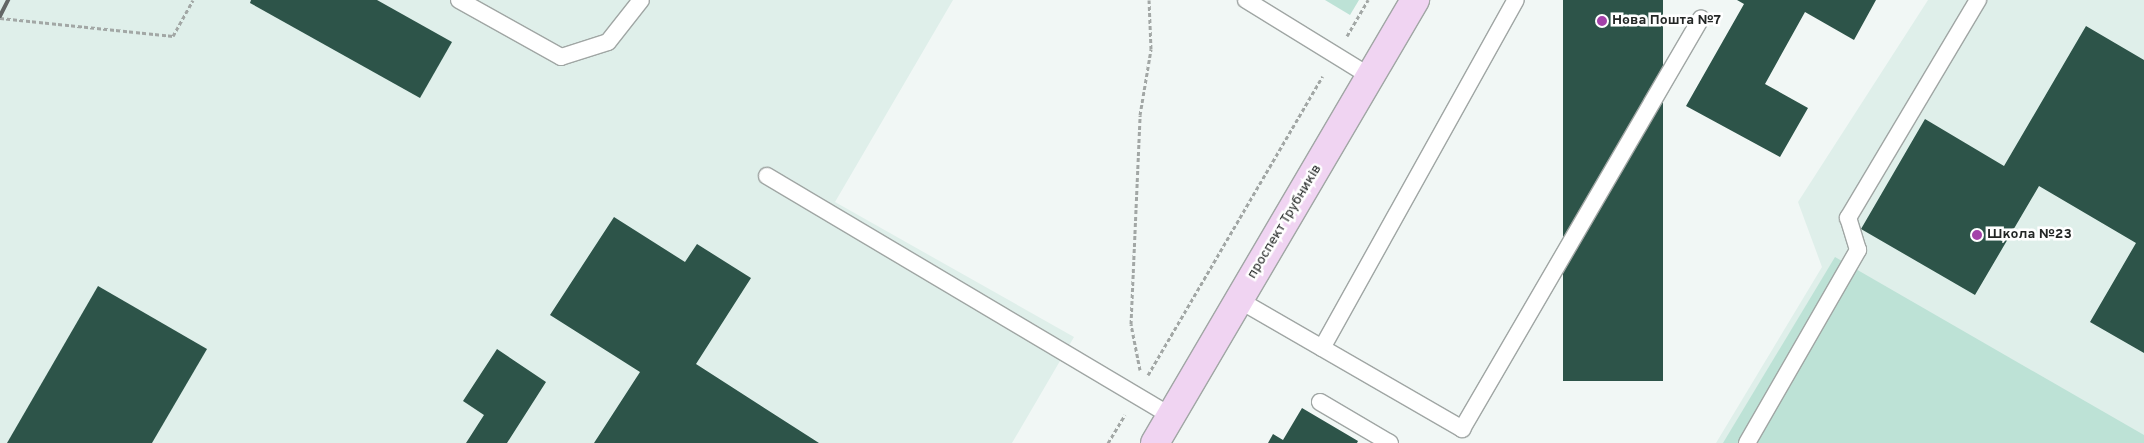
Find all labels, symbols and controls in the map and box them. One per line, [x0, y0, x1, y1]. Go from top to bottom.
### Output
place label: Нова Пошта №7 [1612, 13, 1721, 29]
marker: Нова Пошта №7 [1596, 15, 1608, 27]
street label: проспект Трубників [1244, 162, 1326, 282]
place label: Школа №23 [1987, 227, 2072, 243]
marker: Школа №23 [1971, 229, 1983, 241]

